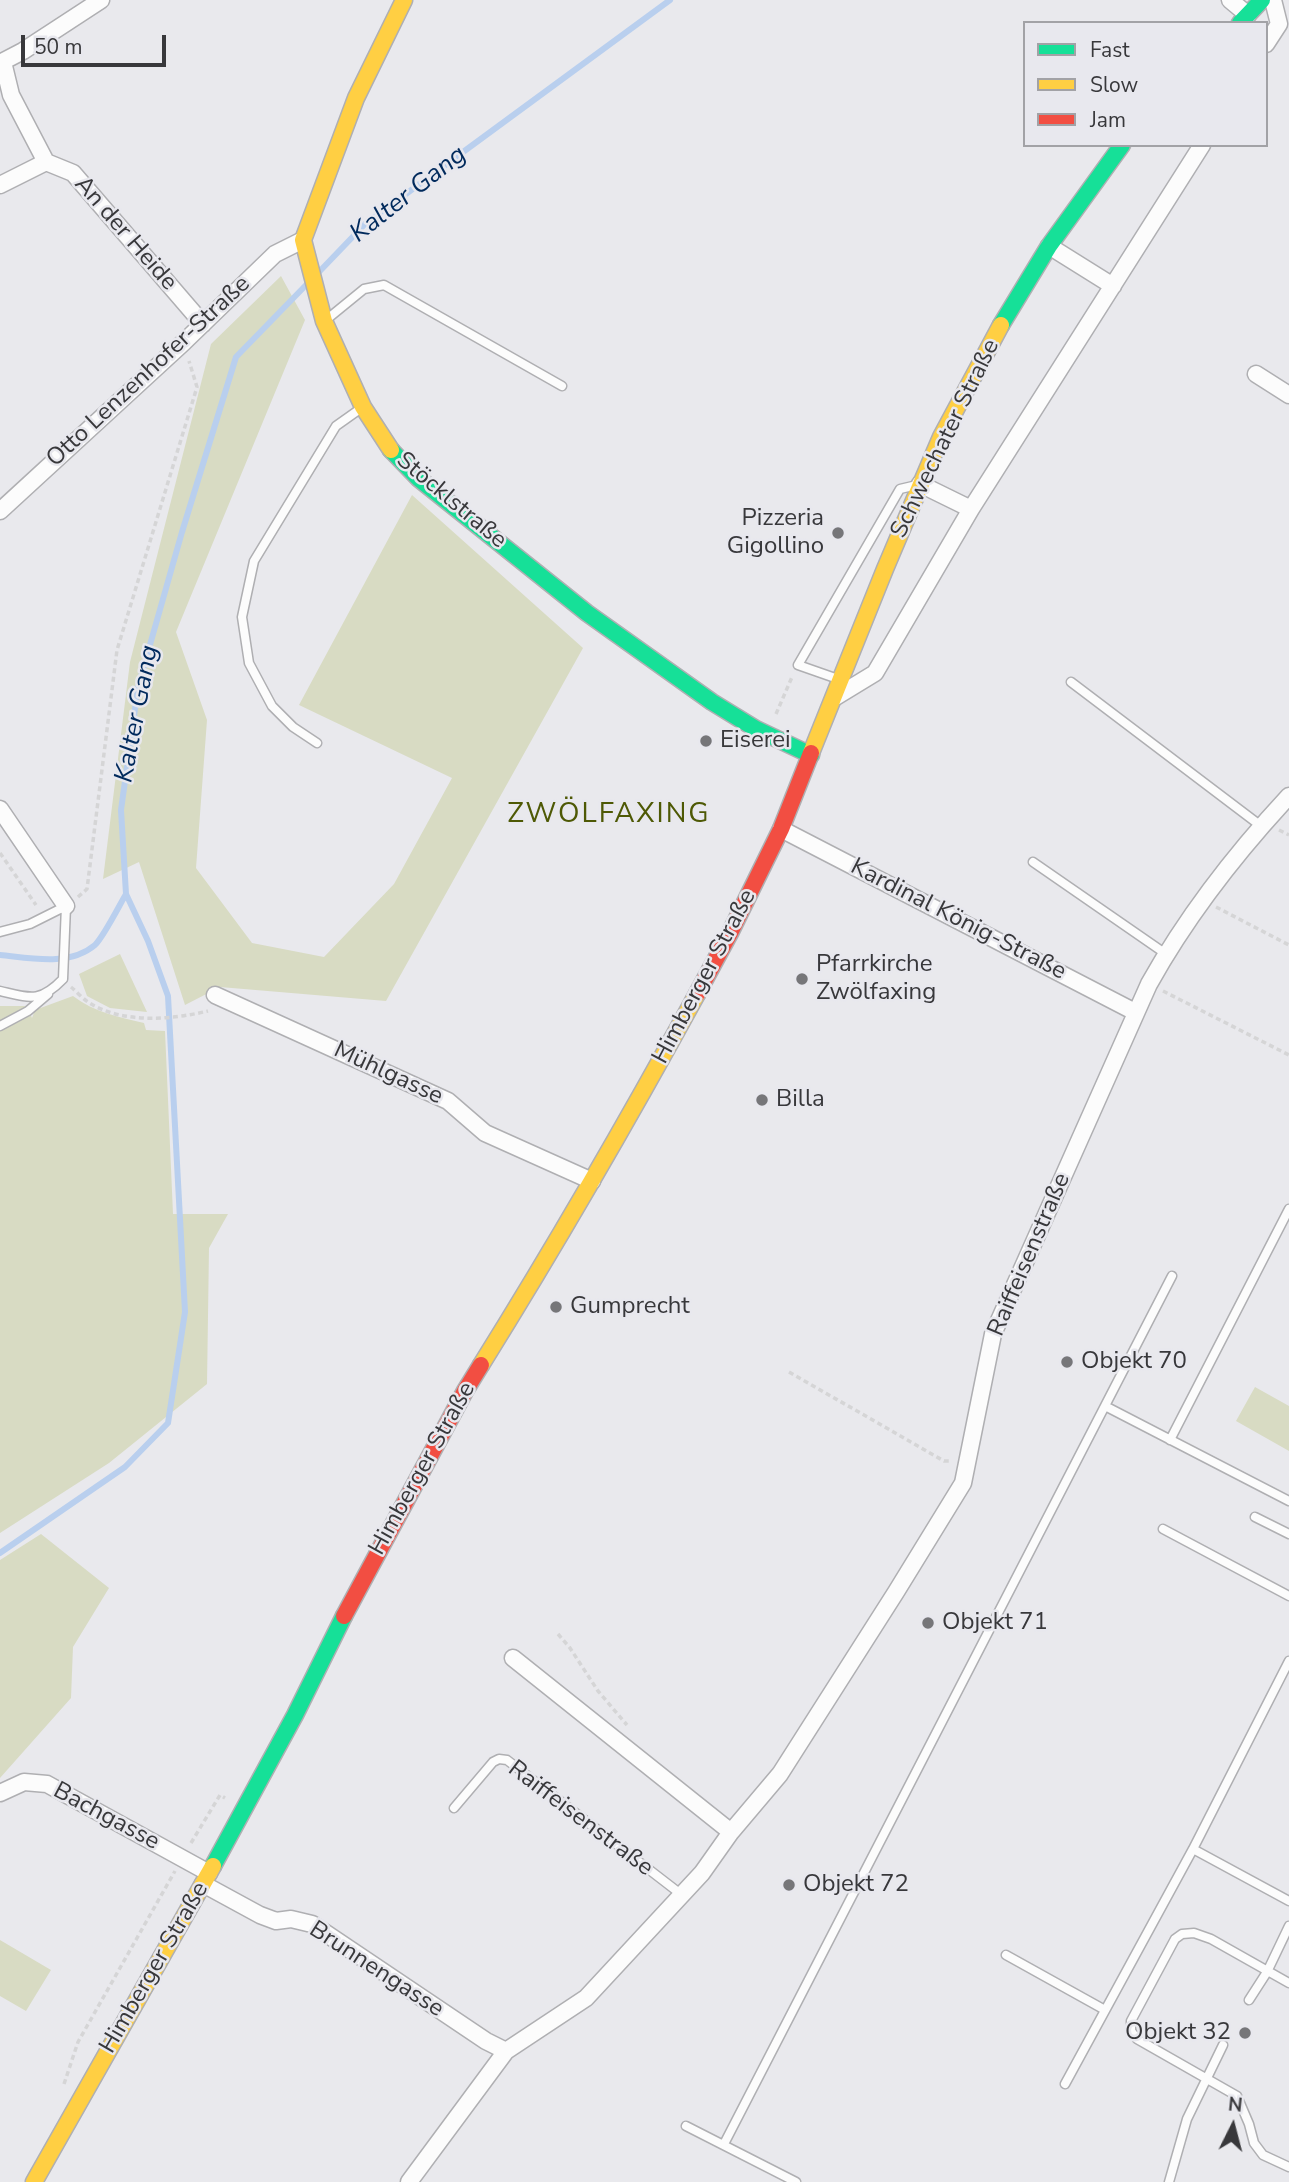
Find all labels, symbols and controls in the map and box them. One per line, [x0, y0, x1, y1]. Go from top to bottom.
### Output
scale bar [24, 21, 170, 65]
legend [1023, 21, 1268, 147]
text: 50 m [34, 33, 83, 61]
text: Fast [1090, 36, 1130, 64]
text: Slow [1090, 71, 1138, 99]
text: Jam [1090, 106, 1126, 134]
water label: Kalter Gang [345, 140, 473, 250]
street label: An der Heide [67, 171, 183, 297]
street label: Otto Lenzenhofer-Straße [41, 270, 257, 474]
street label: Schwechater Straße [885, 335, 1007, 543]
street label: Stöcklstraße [390, 447, 512, 555]
place label: Pizzeria Gigollino [727, 505, 824, 561]
marker: Pizzeria Gigollino [830, 525, 846, 541]
water label: Kalter Gang [109, 643, 167, 785]
place label: Eiserei [720, 727, 791, 755]
marker: Eiserei [698, 733, 714, 749]
district label: ZWÖLFAXING [509, 798, 709, 832]
street label: Kardinal König-Straße [845, 853, 1071, 987]
street label: Himberger Straße [647, 885, 763, 1069]
place label: Pfarrkirche Zwölfaxing [816, 951, 936, 1007]
marker: Pfarrkirche Zwölfaxing [794, 971, 810, 987]
street label: Mühlgasse [329, 1036, 447, 1112]
place label: Billa [776, 1086, 825, 1114]
marker: Billa [754, 1092, 770, 1108]
street label: Raiffeisenstraße [983, 1169, 1077, 1341]
place label: Gumprecht [570, 1293, 690, 1321]
marker: Gumprecht [548, 1299, 564, 1315]
place label: Objekt 70 [1081, 1348, 1187, 1376]
marker: Objekt 70 [1059, 1354, 1075, 1370]
street label: Himberger Straße [364, 1378, 482, 1560]
place label: Objekt 71 [942, 1609, 1048, 1637]
marker: Objekt 71 [920, 1615, 936, 1631]
street label: Raiffeisenstraße [502, 1755, 658, 1883]
street label: Bachgasse [48, 1777, 164, 1857]
place label: Objekt 72 [803, 1871, 909, 1899]
street label: Himberger Straße [94, 1877, 216, 2059]
marker: Objekt 72 [781, 1877, 797, 1893]
street label: Brunnengasse [303, 1916, 449, 2024]
place label: Objekt 32 [1125, 2019, 1231, 2047]
marker: Objekt 32 [1237, 2025, 1253, 2041]
north arrow [1198, 2091, 1268, 2161]
text: N [1227, 2091, 1244, 2119]

